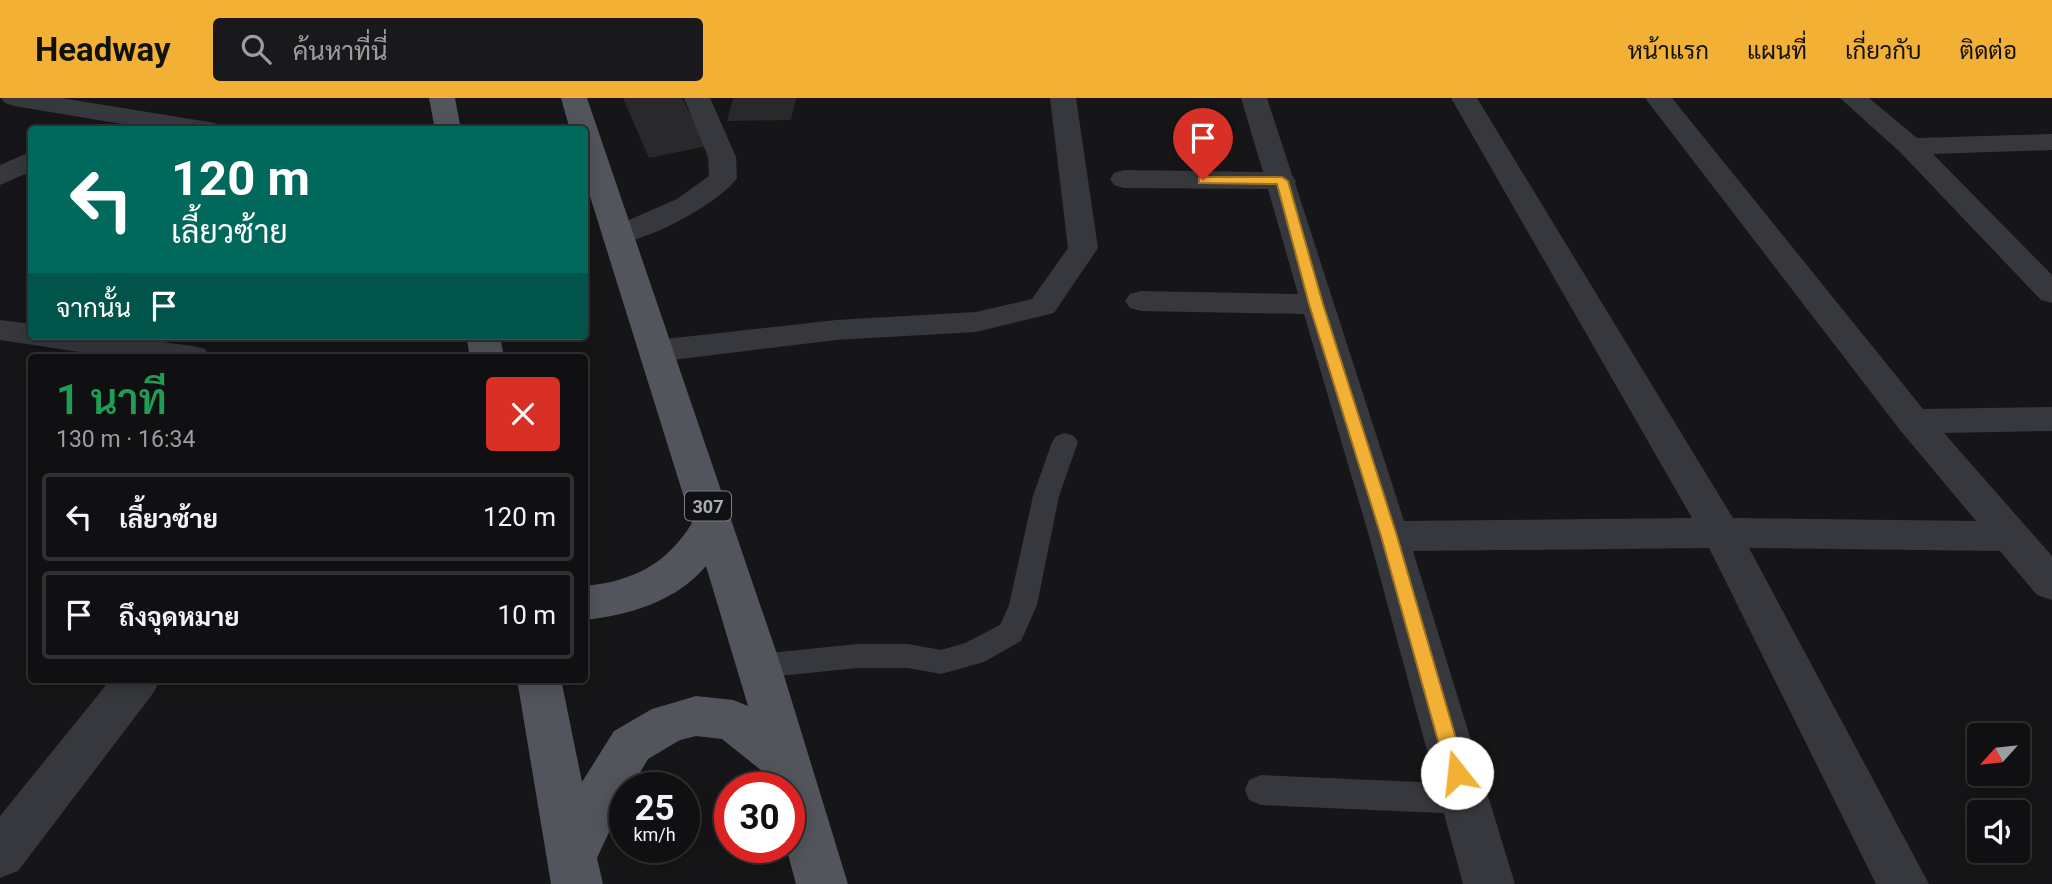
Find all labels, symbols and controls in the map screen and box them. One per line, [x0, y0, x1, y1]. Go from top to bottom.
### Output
search box [213, 18, 703, 81]
text: Headway [35, 30, 171, 69]
icon: search [237, 30, 275, 68]
text: ค้นหาที่นี่ [293, 36, 388, 66]
text: หน้าแรก [1628, 37, 1709, 65]
text: แผนที่ [1747, 37, 1807, 65]
text: เกี่ยวกับ [1845, 37, 1922, 65]
text: ติดต่อ [1960, 37, 2017, 65]
pin [1173, 108, 1233, 180]
icon: arrive [1184, 119, 1222, 157]
text: 120 m [171, 150, 310, 207]
icon: left [56, 154, 147, 245]
text: เลี้ยวซ้าย [171, 213, 288, 251]
icon: arrive [145, 287, 183, 325]
text: จากนั้น [56, 293, 131, 323]
text: 1 นาที [56, 375, 167, 424]
button: close [486, 377, 560, 451]
text: 130 m · 16:34 [56, 426, 195, 453]
road number: 307 [685, 492, 731, 520]
icon: left [60, 498, 98, 536]
text: 120 m [483, 502, 556, 532]
text: เลี้ยวซ้าย [119, 504, 218, 534]
icon: arrive [60, 596, 98, 634]
text: 10 m [498, 600, 556, 630]
text: ถึงจุดหมาย [119, 602, 240, 632]
north arrow [1967, 723, 2030, 786]
map controls [1967, 723, 2030, 863]
position arrow [1420, 736, 1494, 810]
speed limit sign: 30 [714, 772, 805, 863]
text: 25 [634, 788, 675, 829]
button: sound [1967, 800, 2030, 863]
text: km/h [633, 824, 676, 845]

